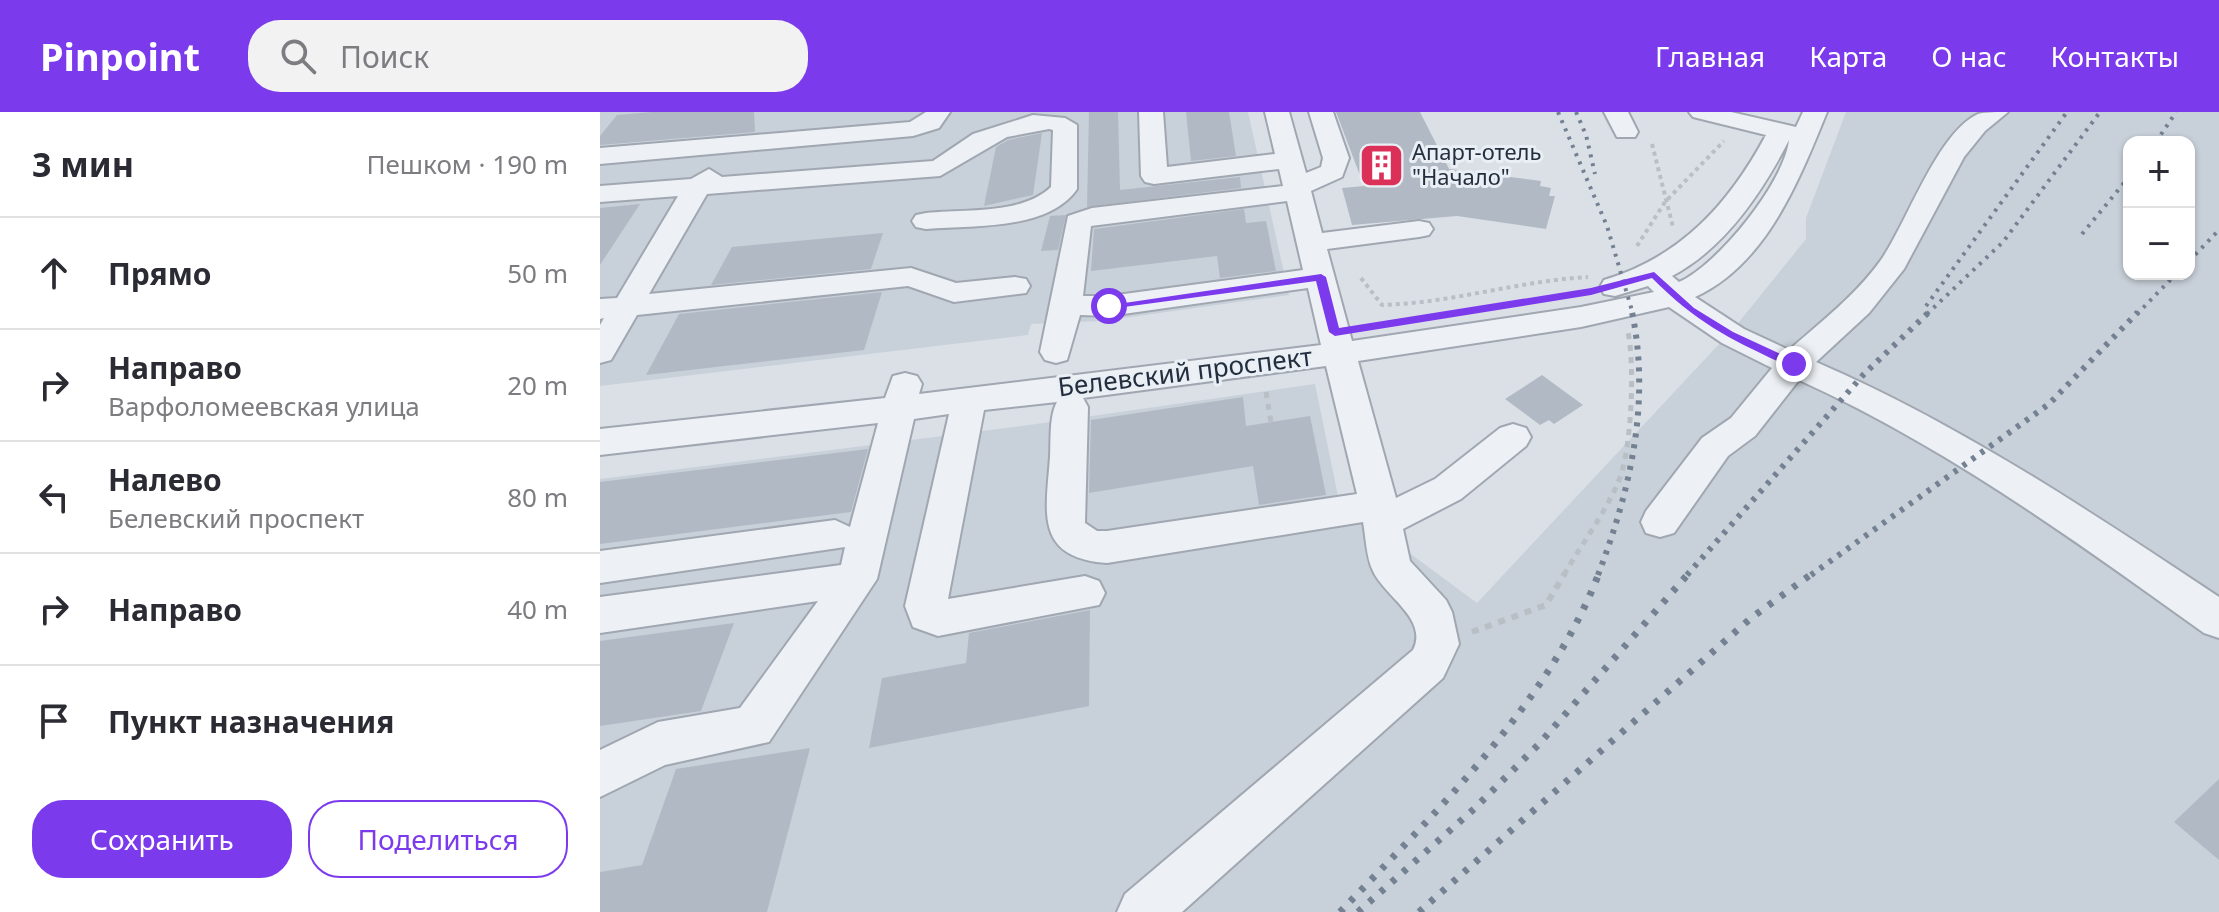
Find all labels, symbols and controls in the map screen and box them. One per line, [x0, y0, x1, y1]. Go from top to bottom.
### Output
search box [248, 20, 808, 92]
text: Pinpoint [40, 30, 200, 82]
icon: search [276, 34, 320, 78]
text: Поиск [340, 36, 429, 77]
text: Главная [1655, 37, 1765, 75]
text: Карта [1809, 37, 1887, 75]
text: О нас [1931, 37, 2007, 75]
text: Контакты [2051, 37, 2179, 75]
place label: Апарт-отель "Начало" [1412, 136, 1542, 191]
map controls [2123, 136, 2195, 280]
button: + [2123, 136, 2195, 208]
text: 3 мин [32, 141, 134, 187]
building icon: Апарт-отель "Начало" [1357, 141, 1405, 189]
text: Пешком · 190 m [366, 146, 568, 182]
button: − [2123, 208, 2195, 280]
icon: ahead [32, 251, 76, 295]
text: Прямо [108, 253, 212, 294]
text: 50 m [507, 255, 568, 291]
route start [1091, 288, 1127, 324]
street label: Белевский проспект [1056, 338, 1314, 404]
route end [1776, 346, 1812, 382]
text: Направо [108, 347, 242, 388]
icon: right [32, 363, 76, 407]
text: 20 m [507, 367, 568, 403]
text: Варфоломеевская улица [108, 388, 420, 424]
text: Налево [108, 459, 222, 500]
icon: left [32, 475, 76, 519]
text: 80 m [507, 479, 568, 515]
text: Белевский проспект [108, 500, 364, 536]
icon: right [32, 587, 76, 631]
text: Направо [108, 589, 242, 630]
text: 40 m [507, 591, 568, 627]
icon: arrive [32, 699, 76, 743]
text: Пункт назначения [108, 701, 394, 742]
button: Сохранить [32, 800, 292, 878]
button: Поделиться [308, 800, 568, 878]

